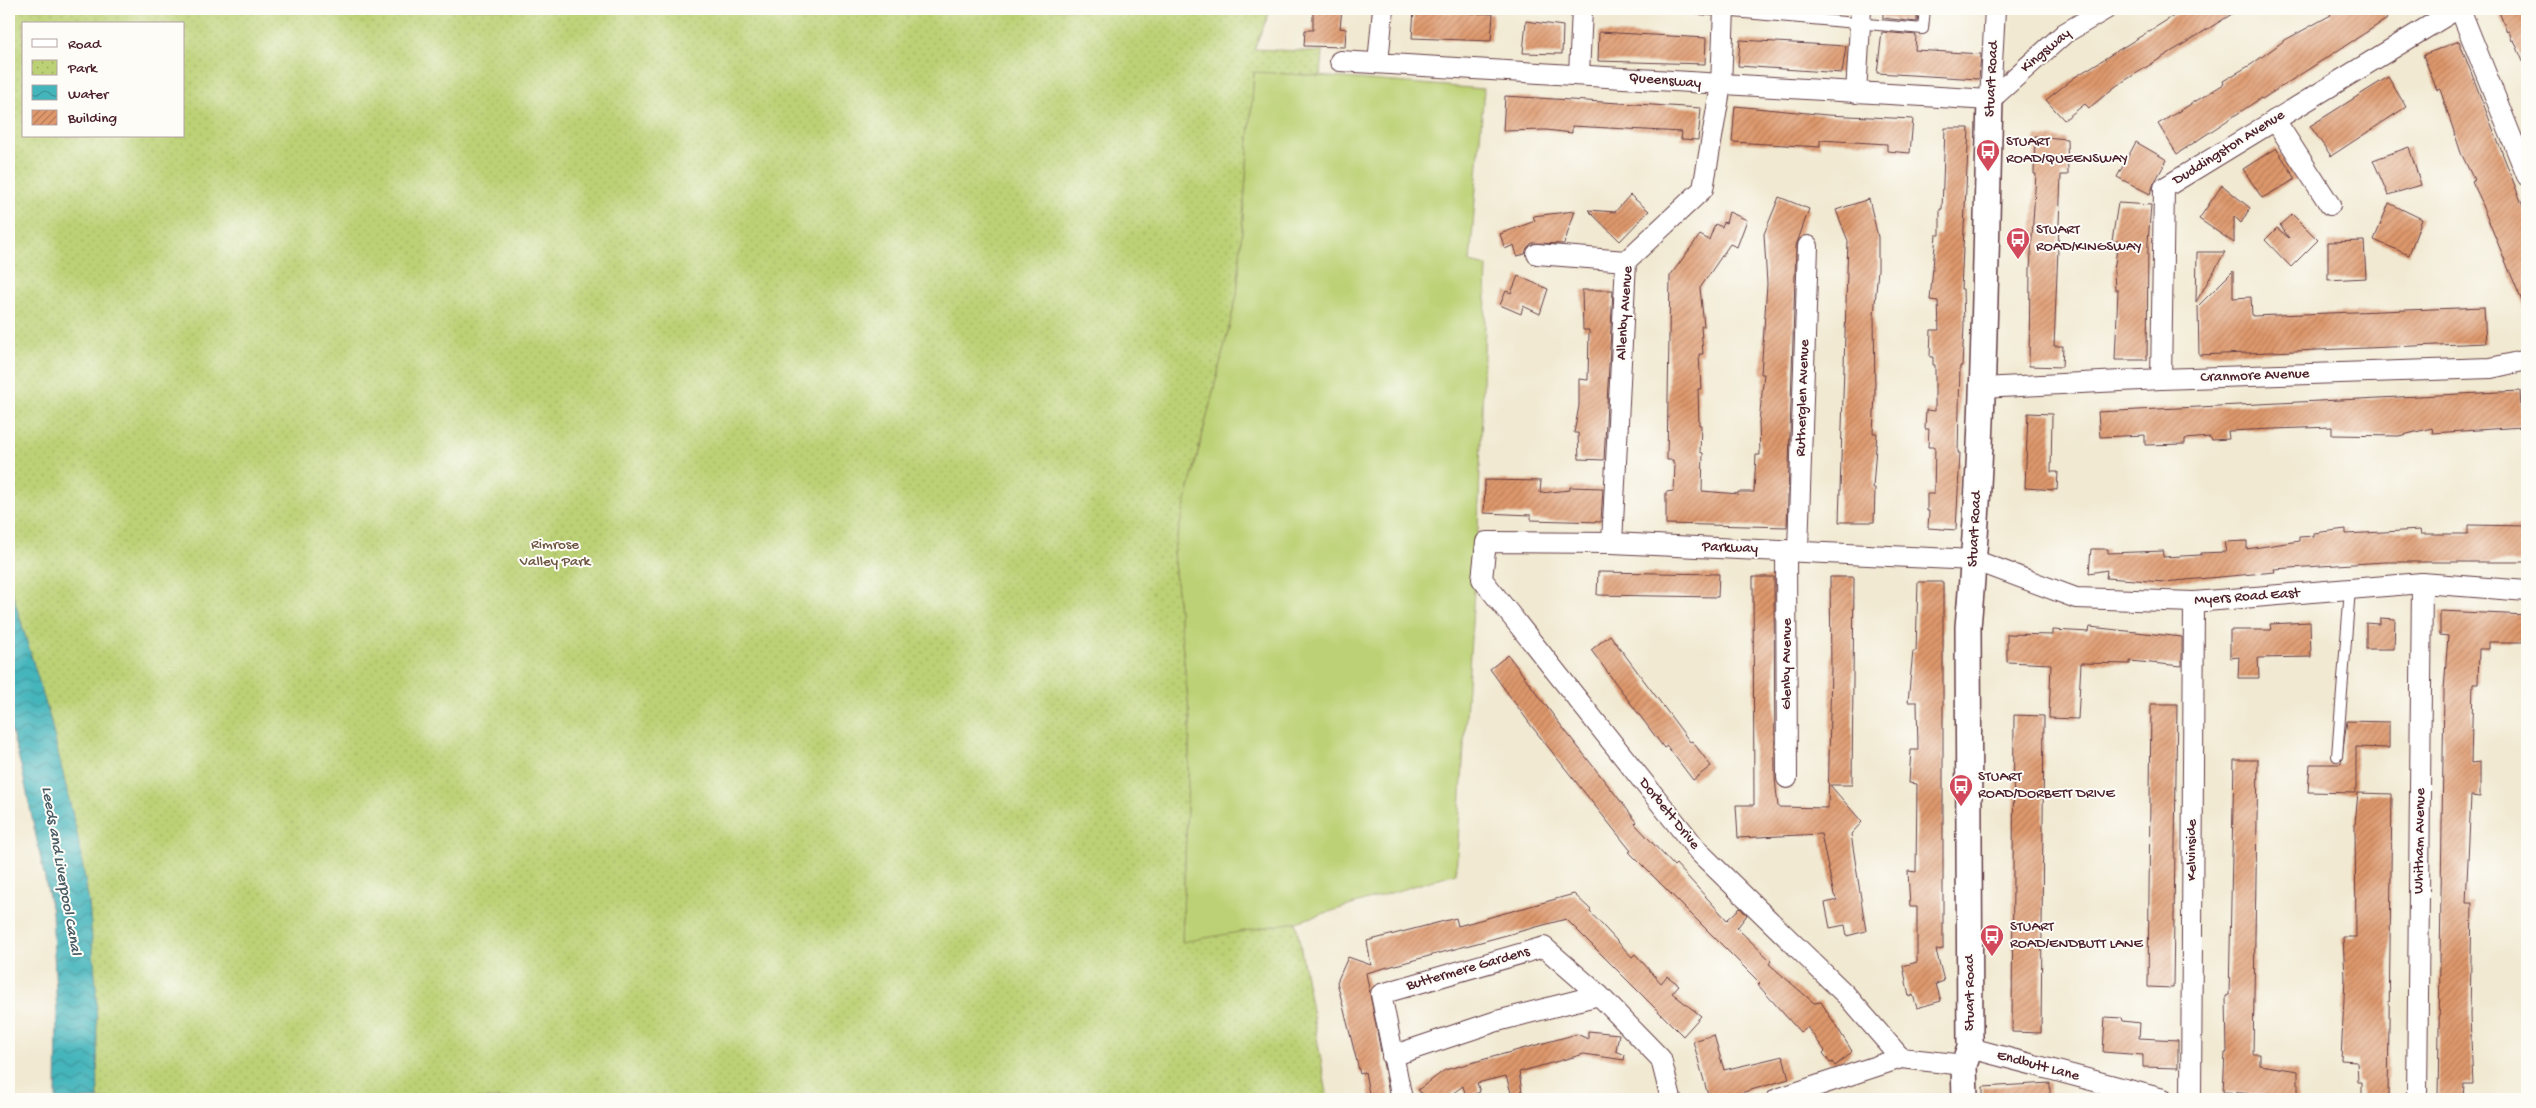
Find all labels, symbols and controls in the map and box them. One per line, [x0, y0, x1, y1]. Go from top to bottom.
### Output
legend [22, 22, 185, 138]
street label: Kingsway [2017, 24, 2075, 77]
text: Road [68, 36, 102, 54]
street label: Stuart Road [1981, 39, 2003, 118]
text: Park [67, 60, 98, 78]
street label: Queensway [1628, 69, 1703, 93]
text: Water [68, 86, 110, 104]
street label: Duddingston Avenue [2169, 106, 2288, 190]
text: Building [67, 110, 117, 128]
place label: STUART ROAD/QUEENSWAY [2006, 133, 2128, 168]
bus stop icon: STUART ROAD/QUEENSWAY [1975, 138, 2001, 172]
place label: STUART ROAD/KINGSWAY [2036, 221, 2142, 256]
bus stop icon: STUART ROAD/KINGSWAY [2005, 226, 2031, 260]
street label: Allenby Avenue [1613, 265, 1637, 361]
street label: Rutherglen Avenue [1792, 339, 1814, 457]
street label: Cranmore Avenue [2200, 365, 2310, 387]
street label: Stuart Road [1964, 489, 1986, 568]
park label: Rimrose Valley Park [519, 536, 592, 571]
street label: Parkway [1701, 538, 1759, 558]
street label: Myers Road East [2194, 584, 2302, 610]
street label: Glenby Avenue [1778, 618, 1796, 710]
place label: STUART ROAD/DORBETT DRIVE [1978, 768, 2115, 803]
bus stop icon: STUART ROAD/DORBETT DRIVE [1948, 773, 1974, 807]
street label: Dorbett Drive [1634, 774, 1704, 854]
water label: Leeds and Liverpool Canal [36, 785, 84, 958]
street label: Whitham Avenue [2410, 788, 2430, 894]
street label: Kelvinside [2183, 819, 2201, 881]
place label: STUART ROAD/ENDBUTT LANE [2010, 918, 2144, 953]
bus stop icon: STUART ROAD/ENDBUTT LANE [1979, 923, 2005, 957]
street label: Buttermere Gardens [1403, 943, 1532, 995]
street label: Stuart Road [1961, 954, 1979, 1031]
street label: Endbutt Lane [1995, 1046, 2081, 1086]

